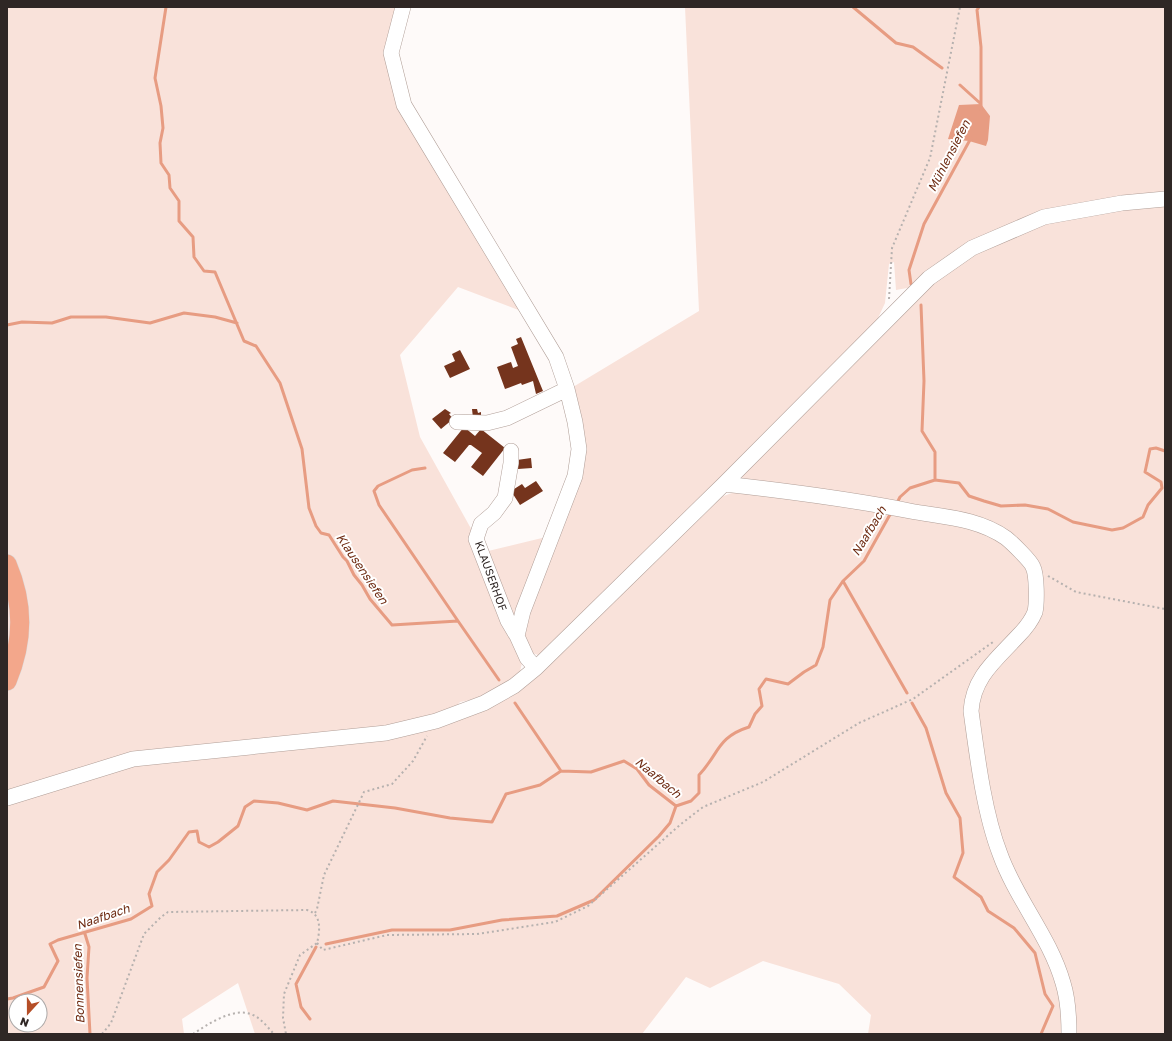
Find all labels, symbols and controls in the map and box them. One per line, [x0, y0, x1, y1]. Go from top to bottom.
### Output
water label: Mühlensiefen [924, 117, 973, 194]
water label: Naafbach [848, 503, 890, 558]
water label: Klausensiefen [333, 531, 392, 607]
street label: KLAUSERHOF [473, 539, 510, 613]
water label: Naafbach [632, 754, 685, 801]
water label: Naafbach [74, 900, 132, 933]
water label: Bonnensiefen [70, 943, 87, 1024]
north arrow [8, 993, 48, 1033]
text: N [18, 1015, 30, 1030]

